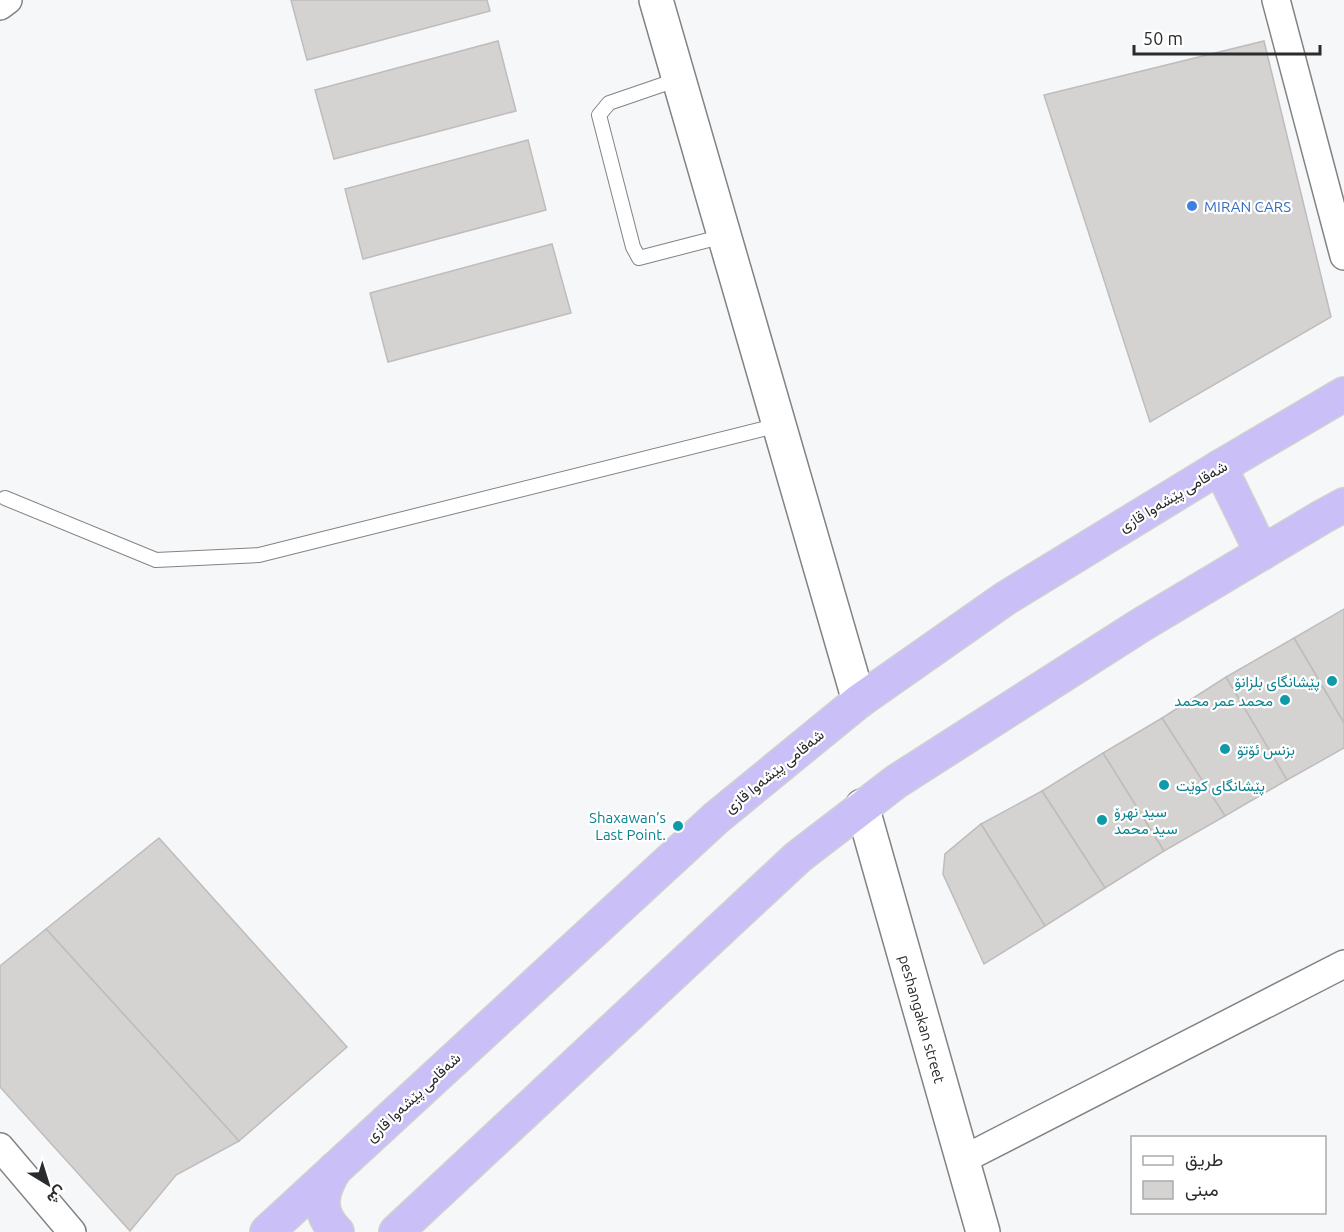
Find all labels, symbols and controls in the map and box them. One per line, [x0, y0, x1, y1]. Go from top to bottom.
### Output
scale bar [1134, 18, 1320, 56]
text: 50 m [1143, 28, 1183, 48]
place label: MIRAN CARS [1204, 198, 1291, 215]
marker: MIRAN CARS [1185, 199, 1199, 213]
street label: شەقامی پێشەوا قازی [1116, 457, 1231, 537]
place label: پێشانگای بلزانۆ [1235, 673, 1320, 692]
marker: پێشانگای بلزانۆ [1325, 674, 1339, 688]
place label: محمد عمر محمد [1174, 692, 1273, 710]
marker: محمد عمر محمد [1278, 693, 1292, 707]
street label: شەقامی پێشەوا قازی [721, 726, 829, 818]
place label: بزنس ئۆتۆ [1237, 741, 1295, 760]
marker: بزنس ئۆتۆ [1218, 742, 1232, 756]
place label: پێشانگای كوێت [1176, 777, 1265, 796]
marker: پێشانگای كوێت [1157, 778, 1171, 792]
place label: سید نهرۆ سید محمد [1114, 803, 1178, 838]
place label: Shaxawan’s Last Point. [589, 809, 666, 843]
marker: سید نهرۆ سید محمد [1095, 813, 1109, 827]
marker: Shaxawan’s Last Point. [671, 819, 685, 833]
street label: peshangakan street [896, 953, 948, 1085]
street label: شەقامی پێشەوا قازی [362, 1049, 465, 1147]
legend [1131, 1136, 1326, 1214]
text: طريق [1185, 1149, 1223, 1171]
north arrow [18, 1154, 78, 1214]
text: مبنى [1185, 1179, 1219, 1201]
text: ش [43, 1182, 70, 1209]

